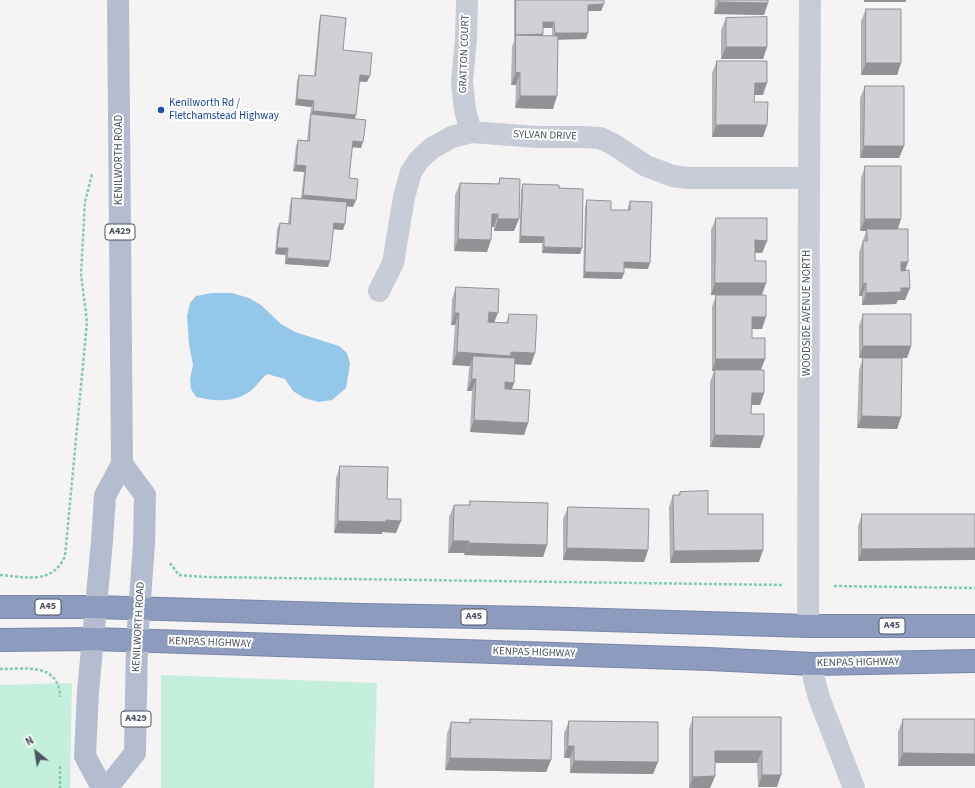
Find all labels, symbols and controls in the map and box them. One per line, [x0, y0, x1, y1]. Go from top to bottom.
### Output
street label: GRATTON COURT [457, 14, 473, 94]
place label: Kenilworth Rd / Fletchamstead Highway [169, 97, 279, 123]
marker: Kenilworth Rd / Fletchamstead Highway [156, 105, 166, 115]
street label: KENILWORTH ROAD [113, 115, 127, 205]
street label: SYLVAN DRIVE [513, 128, 577, 144]
road number: A429 [105, 224, 135, 240]
street label: WOODSIDE AVENUE NORTH [801, 250, 815, 376]
street label: KENILWORTH ROAD [130, 582, 148, 672]
road number: A45 [35, 599, 61, 615]
road number: A45 [461, 609, 487, 625]
road number: A45 [879, 618, 905, 634]
street label: KENPAS HIGHWAY [168, 635, 252, 651]
street label: KENPAS HIGHWAY [492, 645, 576, 661]
street label: KENPAS HIGHWAY [817, 656, 899, 670]
road number: A429 [121, 711, 151, 727]
north arrow [16, 732, 56, 772]
text: N [23, 733, 37, 750]

